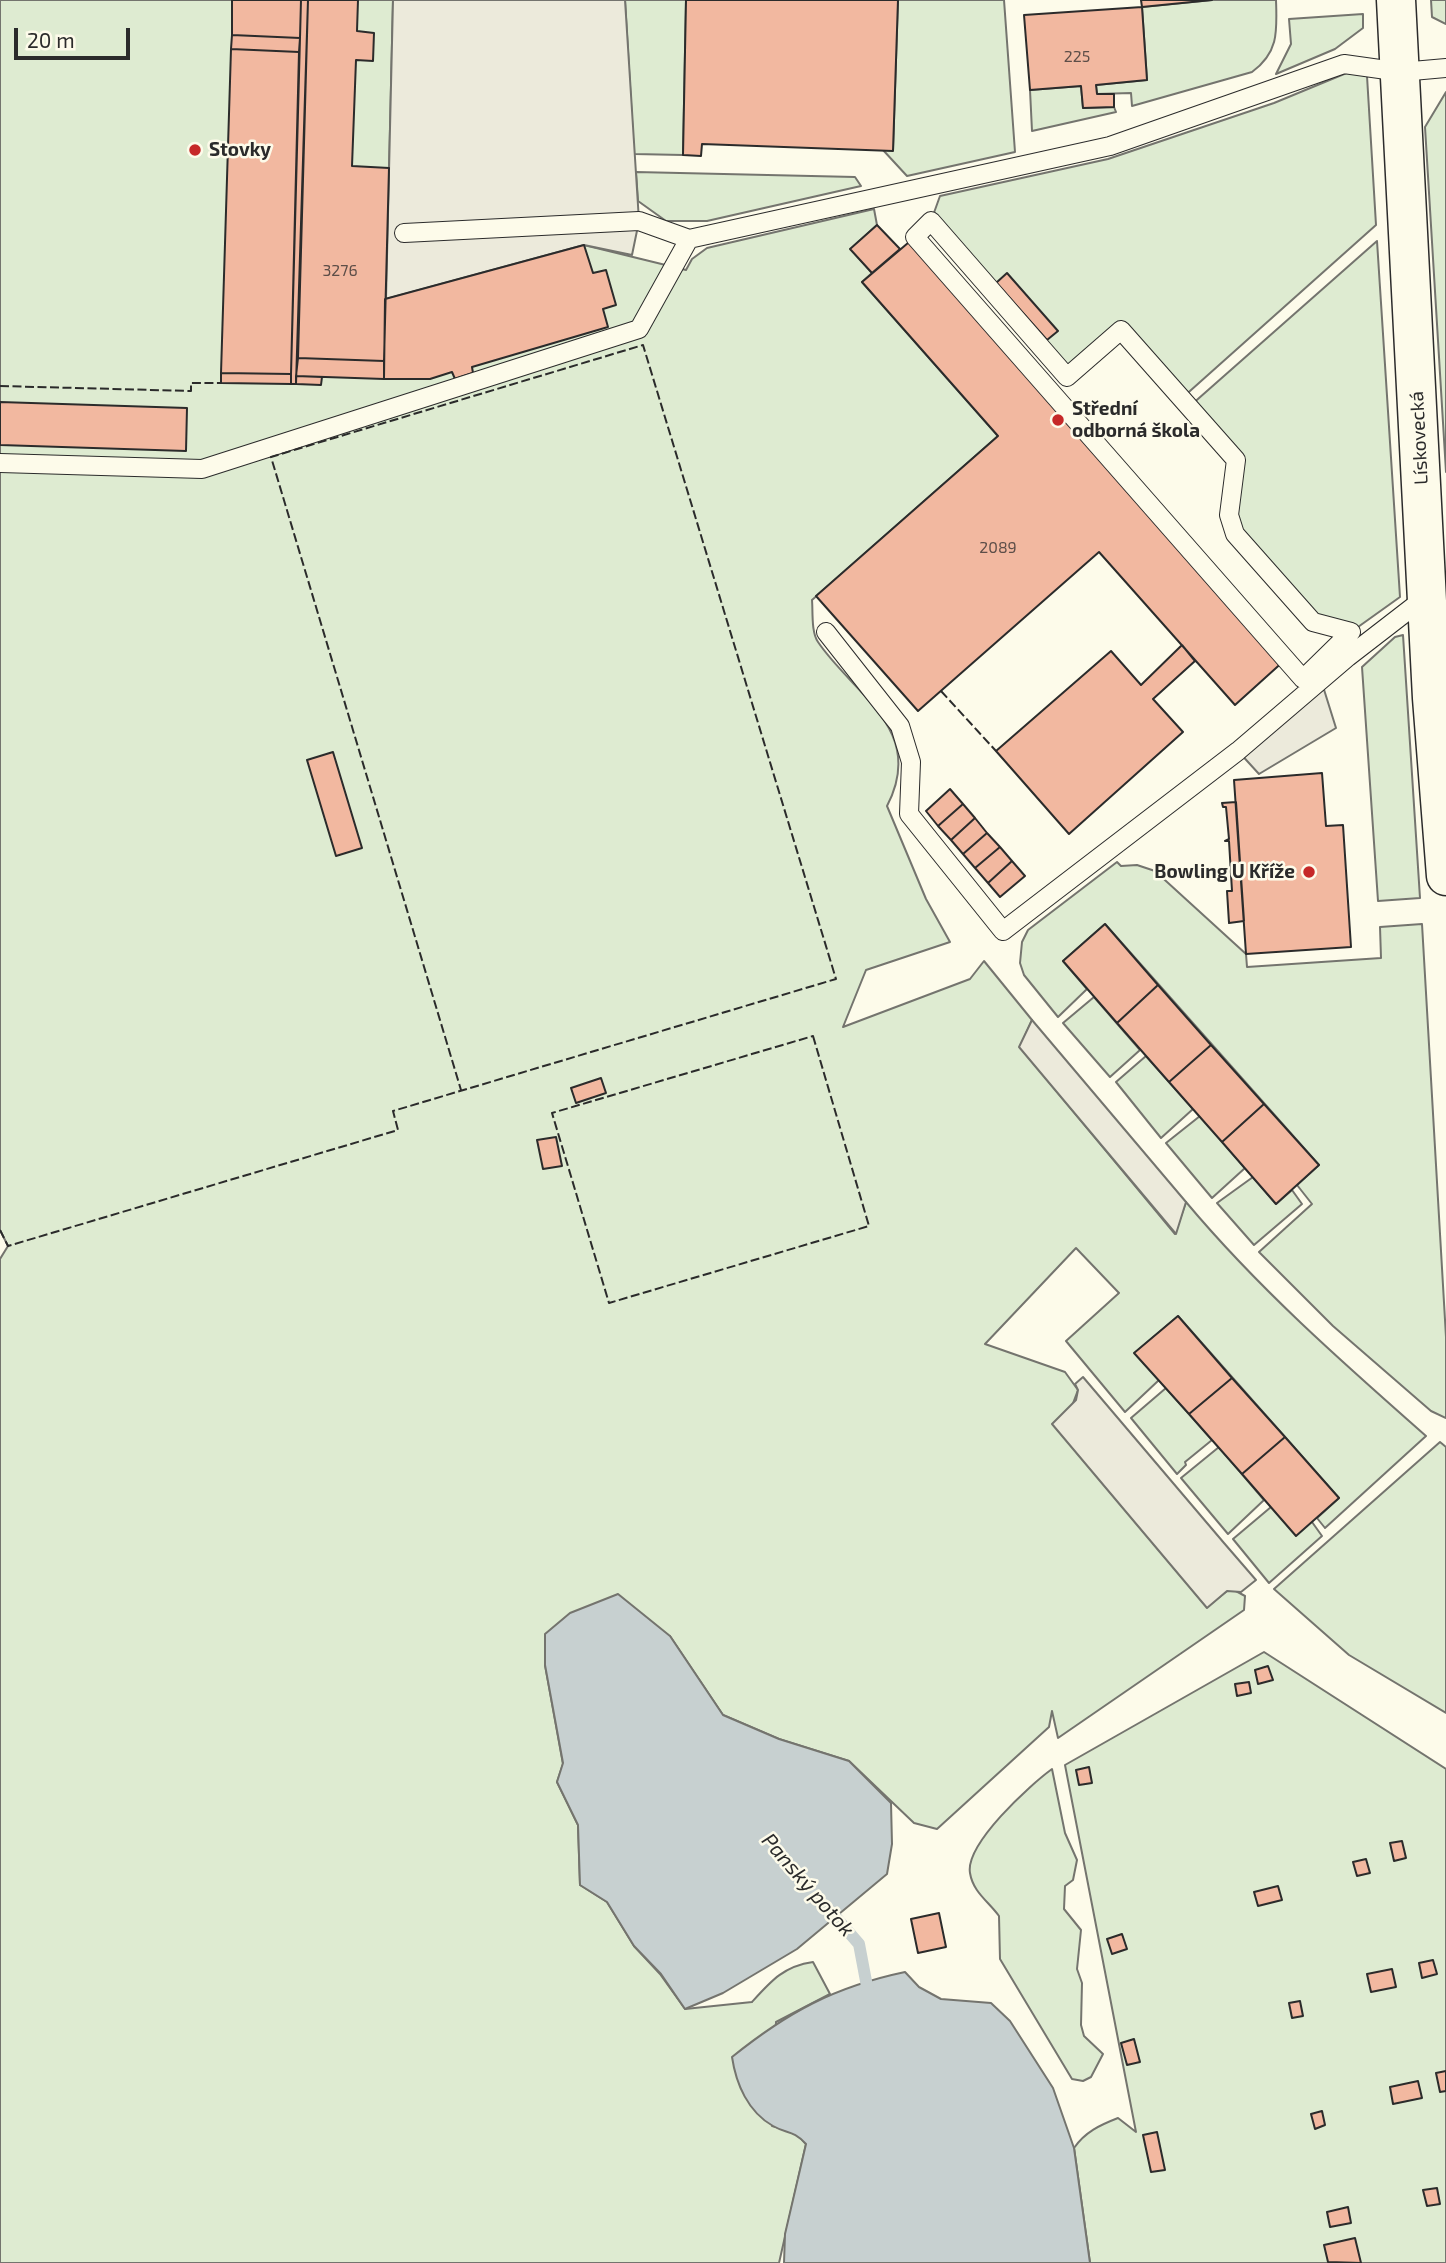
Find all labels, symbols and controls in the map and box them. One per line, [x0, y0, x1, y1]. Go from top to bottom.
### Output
scale bar [18, 14, 133, 58]
text: 20 m [27, 27, 75, 52]
house number: 225 [1064, 47, 1090, 67]
place label: Stovky [209, 139, 271, 161]
marker: Stovky [187, 142, 203, 158]
house number: 3276 [322, 261, 358, 281]
street label: Lískovecká [1405, 391, 1433, 485]
place label: Střední odborná škola [1072, 398, 1200, 442]
marker: Střední odborná škola [1050, 412, 1066, 428]
house number: 2089 [979, 538, 1017, 558]
place label: Bowling U Kříže [1154, 861, 1295, 883]
marker: Bowling U Kříže [1301, 864, 1317, 880]
water label: Panský potok [756, 1828, 860, 1942]

